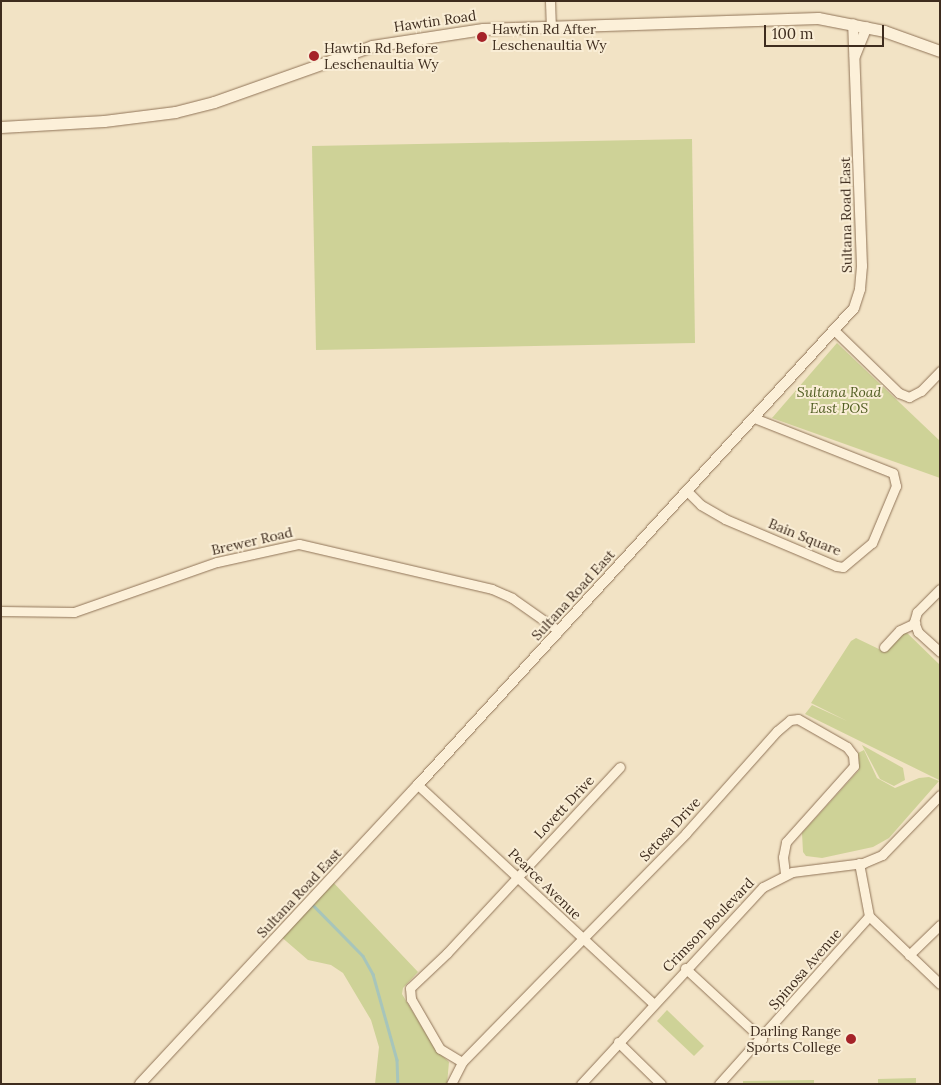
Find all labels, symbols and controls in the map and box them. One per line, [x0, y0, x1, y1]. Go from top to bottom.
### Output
street label: Hawtin Road [393, 7, 477, 35]
scale bar [766, 15, 886, 47]
place label: Hawtin Rd After Leschenaultia Wy [492, 21, 607, 54]
text: 100 m [772, 24, 813, 43]
marker: Hawtin Rd After Leschenaultia Wy [476, 31, 488, 43]
place label: Hawtin Rd Before Leschenaultia Wy [324, 40, 439, 72]
marker: Hawtin Rd Before Leschenaultia Wy [308, 50, 320, 62]
street label: Sultana Road East [837, 157, 855, 273]
park label: Sultana Road East POS [797, 384, 881, 417]
street label: Bain Square [766, 515, 844, 559]
street label: Brewer Road [210, 523, 294, 559]
street label: Sultana Road East [528, 546, 618, 644]
street label: Lovett Drive [530, 772, 598, 842]
street label: Setosa Drive [636, 793, 704, 865]
street label: Sultana Road East [253, 845, 345, 941]
street label: Pearce Avenue [505, 845, 585, 923]
street label: Crimson Boulevard [659, 874, 757, 976]
street label: Spinosa Avenue [765, 925, 845, 1013]
place label: Darling Range Sports College [746, 1023, 841, 1056]
marker: Darling Range Sports College [845, 1033, 857, 1045]

